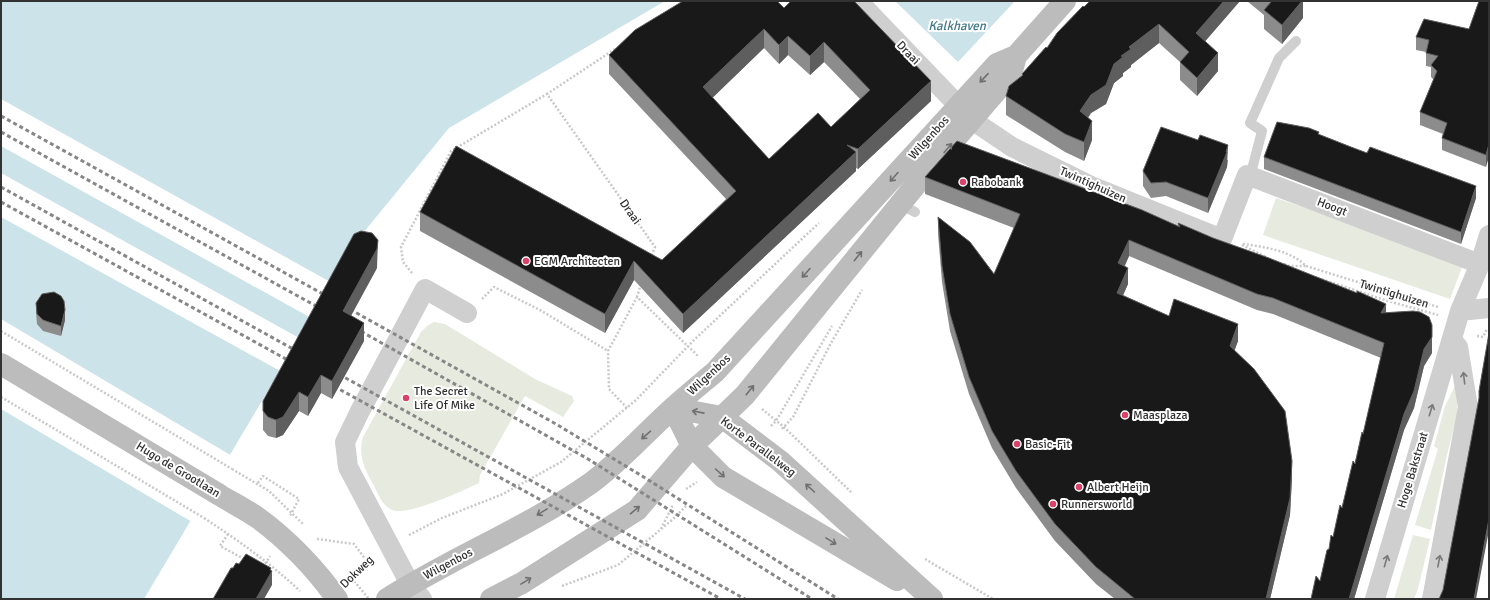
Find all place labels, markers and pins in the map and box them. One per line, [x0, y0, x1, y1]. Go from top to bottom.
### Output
place label: Rabobank [971, 175, 1022, 190]
marker: Rabobank [958, 177, 968, 187]
place label: EGM Architecten [534, 254, 620, 269]
marker: EGM Architecten [521, 256, 531, 266]
place label: The Secret Life Of Mike [414, 384, 475, 413]
marker: The Secret Life Of Mike [401, 393, 411, 403]
place label: Maasplaza [1133, 408, 1188, 423]
marker: Maasplaza [1120, 410, 1130, 420]
place label: Basic-Fit [1025, 437, 1070, 452]
marker: Basic-Fit [1012, 439, 1022, 449]
place label: Albert Heijn [1087, 480, 1149, 495]
marker: Albert Heijn [1074, 482, 1084, 492]
place label: Runnersworld [1061, 497, 1132, 512]
marker: Runnersworld [1048, 499, 1058, 509]

